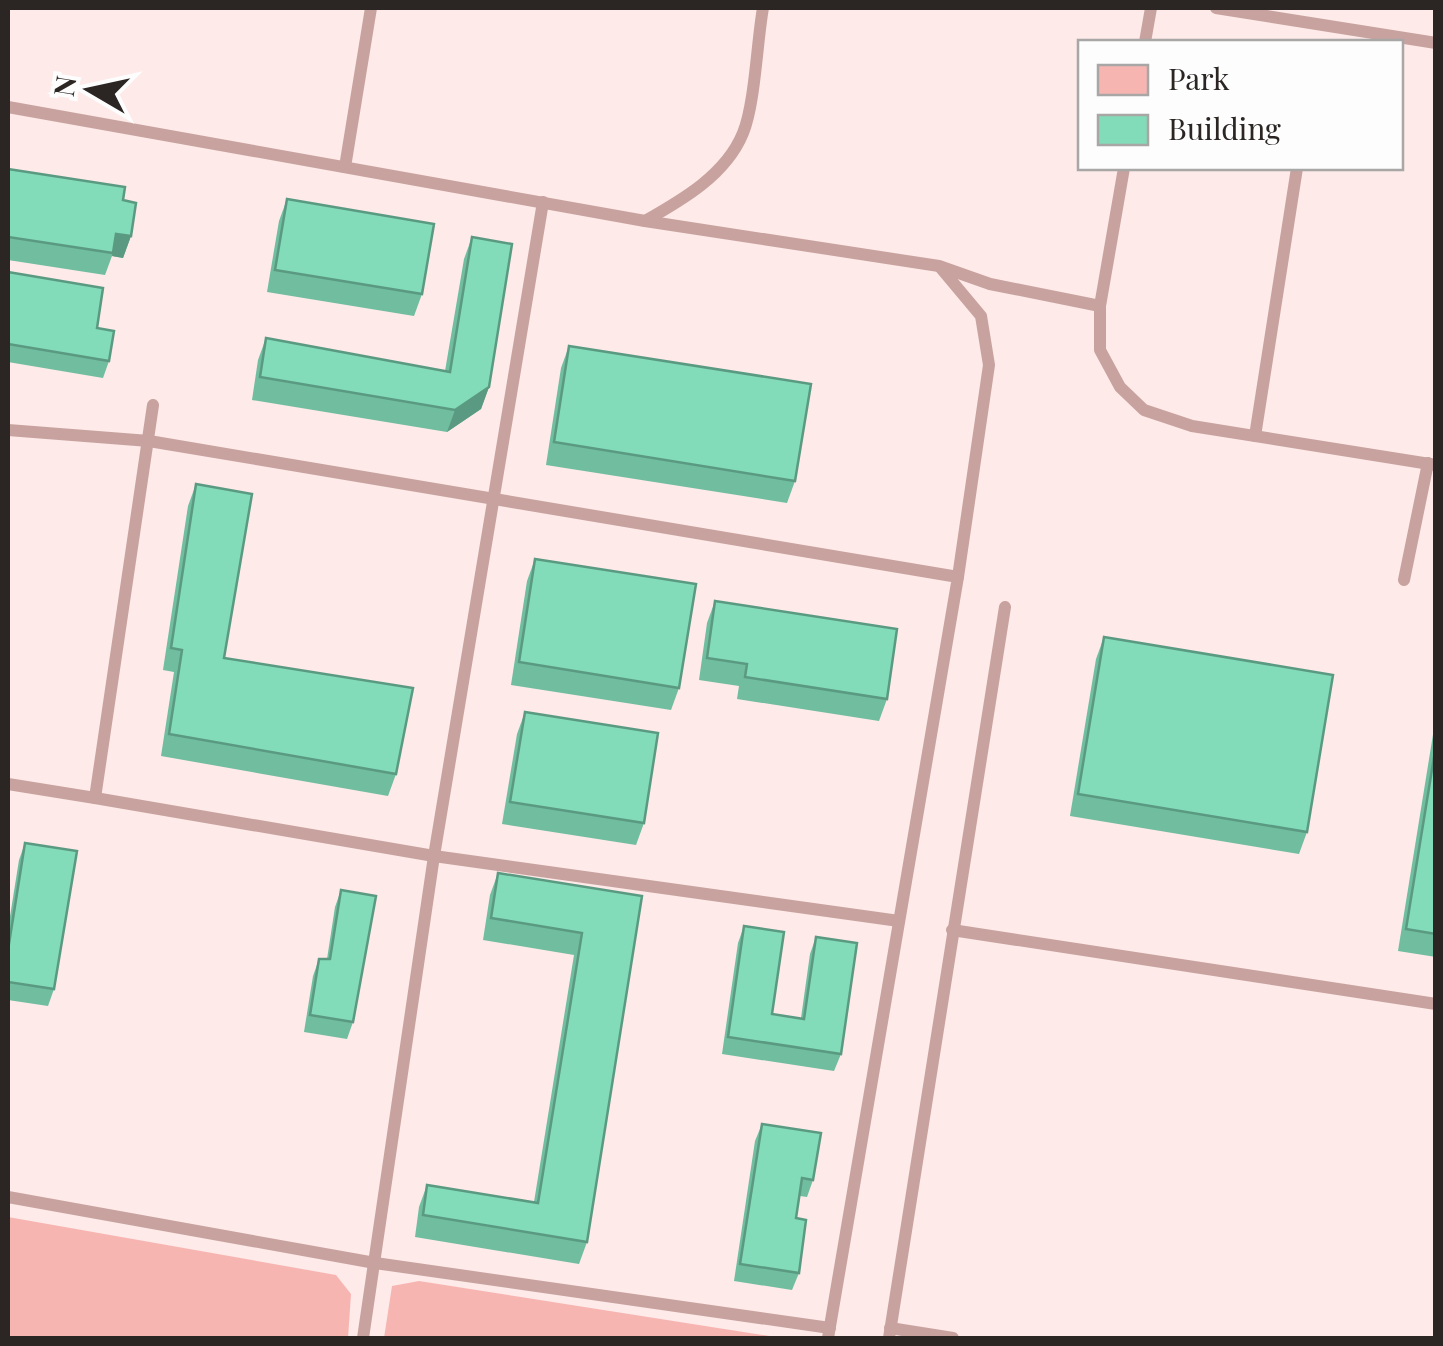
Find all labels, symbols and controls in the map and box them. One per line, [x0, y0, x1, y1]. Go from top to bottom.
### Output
north arrow [40, 40, 140, 140]
legend [1078, 40, 1403, 170]
text: Park [1168, 58, 1230, 98]
text: N [44, 73, 84, 99]
text: Building [1168, 108, 1281, 148]

